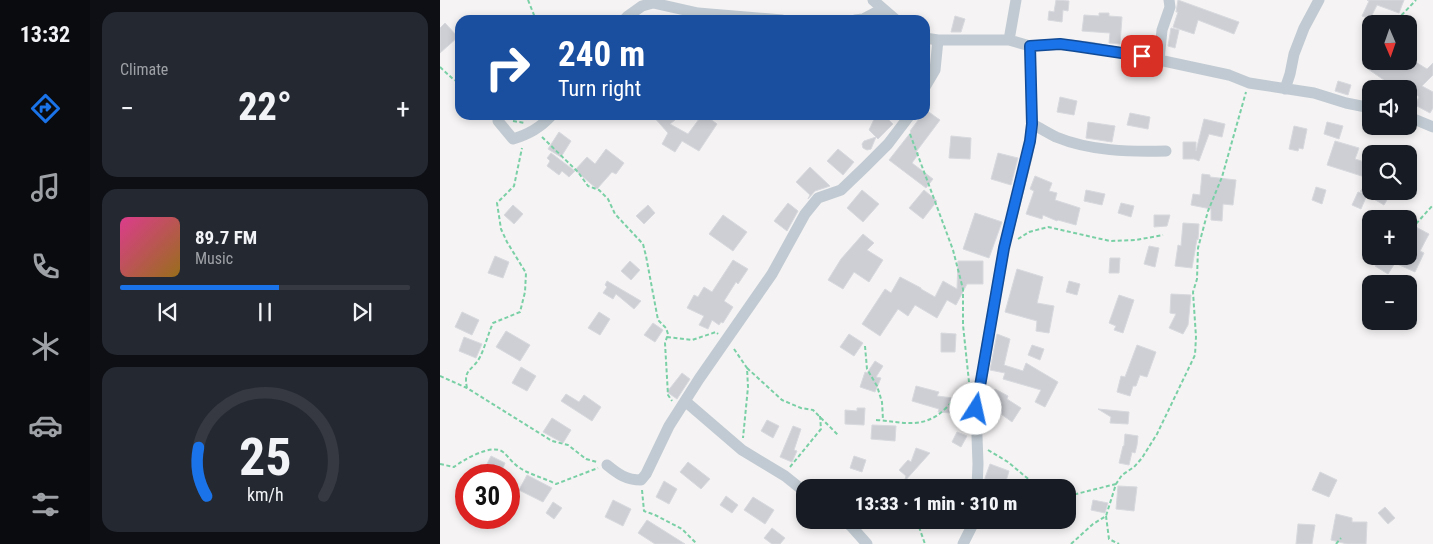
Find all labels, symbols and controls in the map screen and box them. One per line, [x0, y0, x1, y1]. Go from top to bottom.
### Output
north arrow [1362, 15, 1418, 70]
map controls [1362, 15, 1417, 330]
text: 13:32 [20, 22, 70, 47]
text: 240 m [558, 34, 645, 75]
icon: right [475, 35, 540, 100]
pin [1121, 35, 1163, 77]
icon: arrive [1128, 42, 1156, 70]
text: Climate [120, 60, 168, 79]
text: Turn right [558, 76, 641, 101]
button: sound [1362, 80, 1417, 135]
text: 22° [238, 85, 292, 129]
icon: directions [28, 91, 63, 126]
text: − [120, 92, 134, 125]
text: + [396, 92, 410, 125]
button: search [1362, 145, 1417, 200]
icon: music [28, 170, 63, 205]
button: + [1362, 210, 1417, 265]
text: 89.7 FM [195, 226, 257, 249]
icon: phone [28, 249, 63, 284]
text: Music [195, 249, 233, 268]
button: − [1362, 275, 1417, 330]
icon: previous [154, 298, 182, 326]
icon: pause [251, 298, 279, 326]
icon: next [348, 298, 376, 326]
icon: climate [28, 329, 63, 364]
position arrow [949, 382, 1001, 434]
icon: car [28, 408, 63, 443]
text: 25 [239, 427, 291, 488]
speed limit sign: 30 [455, 464, 520, 529]
text: km/h [247, 484, 283, 505]
icon: filters [28, 487, 63, 522]
text: 13:33 · 1 min · 310 m [855, 492, 1017, 515]

